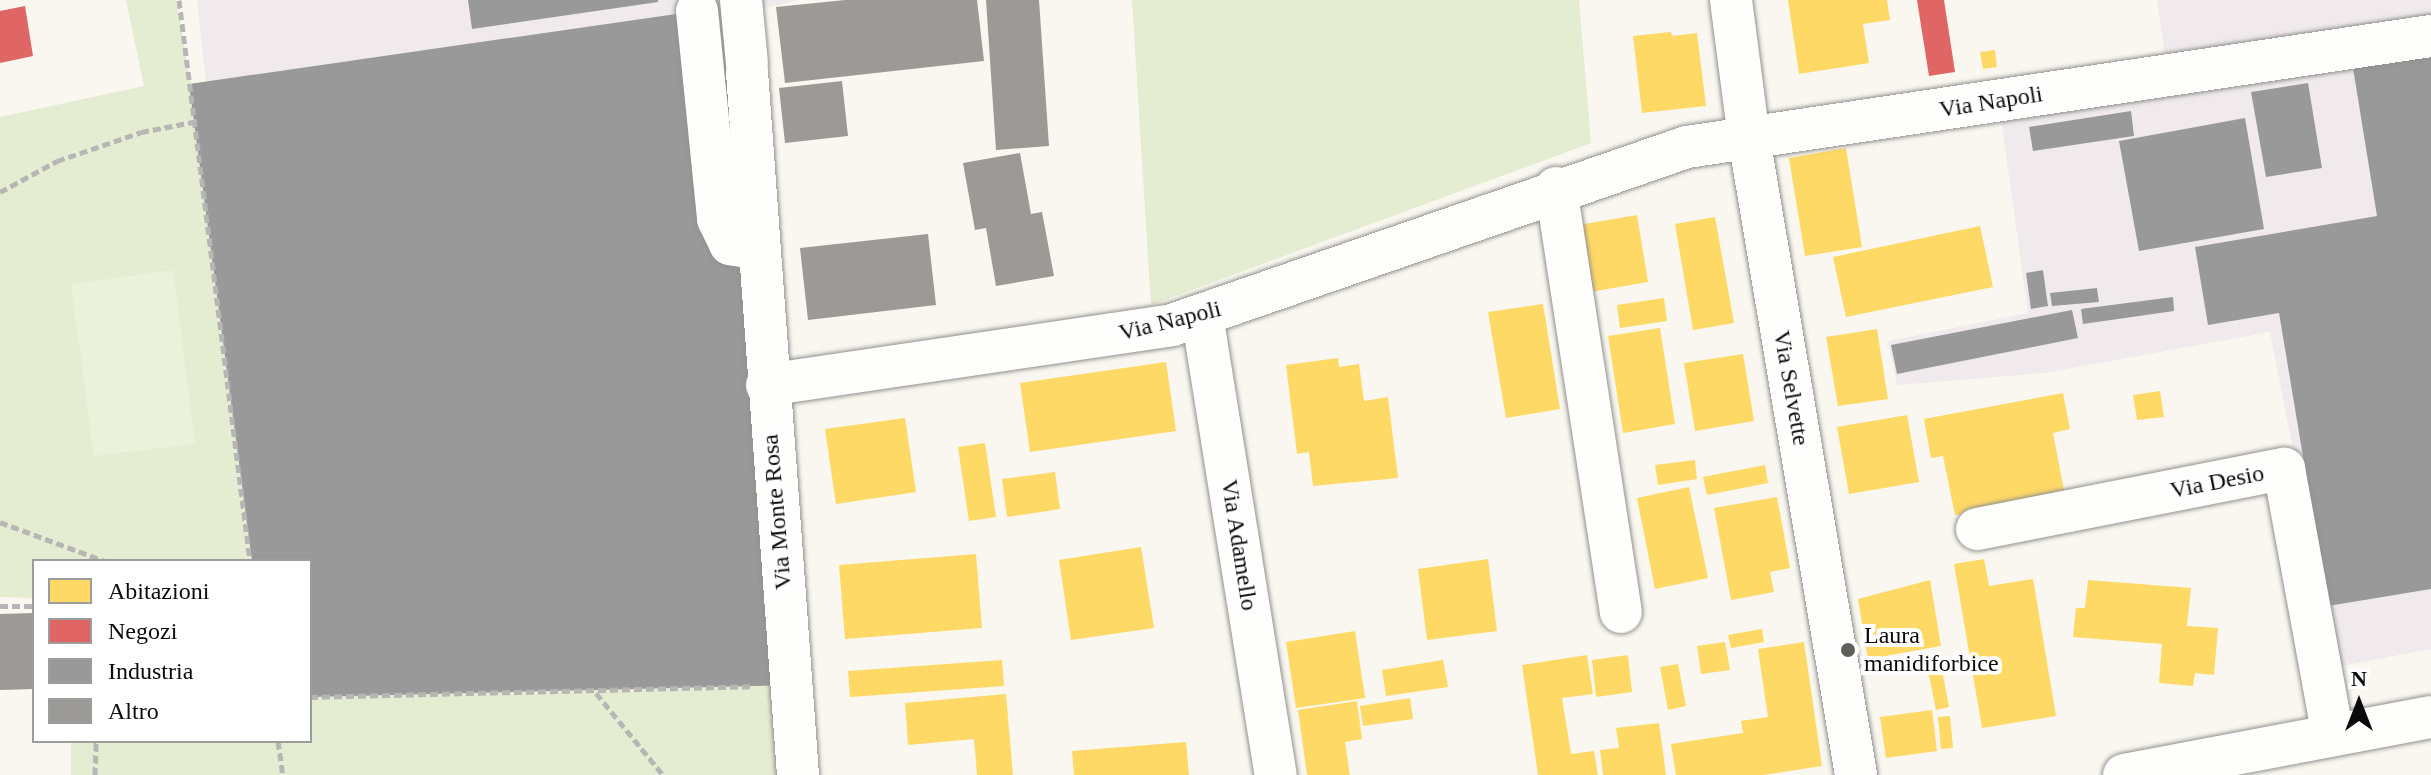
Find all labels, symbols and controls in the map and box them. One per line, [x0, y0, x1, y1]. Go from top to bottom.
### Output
street label: Via Napoli [1937, 80, 2045, 124]
street label: Via Napoli [1116, 294, 1224, 348]
street label: Via Selvette [1767, 328, 1815, 448]
street label: Via Monte Rosa [756, 433, 798, 591]
street label: Via Desio [2168, 459, 2266, 505]
street label: Via Adamello [1214, 477, 1264, 613]
legend [32, 559, 312, 743]
text: Abitazioni [108, 578, 209, 604]
text: Negozi [108, 618, 177, 644]
place label: Laura manidiforbice [1864, 622, 1999, 678]
marker: Laura manidiforbice [1839, 641, 1857, 659]
text: Industria [108, 658, 193, 684]
north arrow [2319, 663, 2399, 743]
text: N [2351, 666, 2367, 691]
text: Altro [108, 698, 159, 724]

